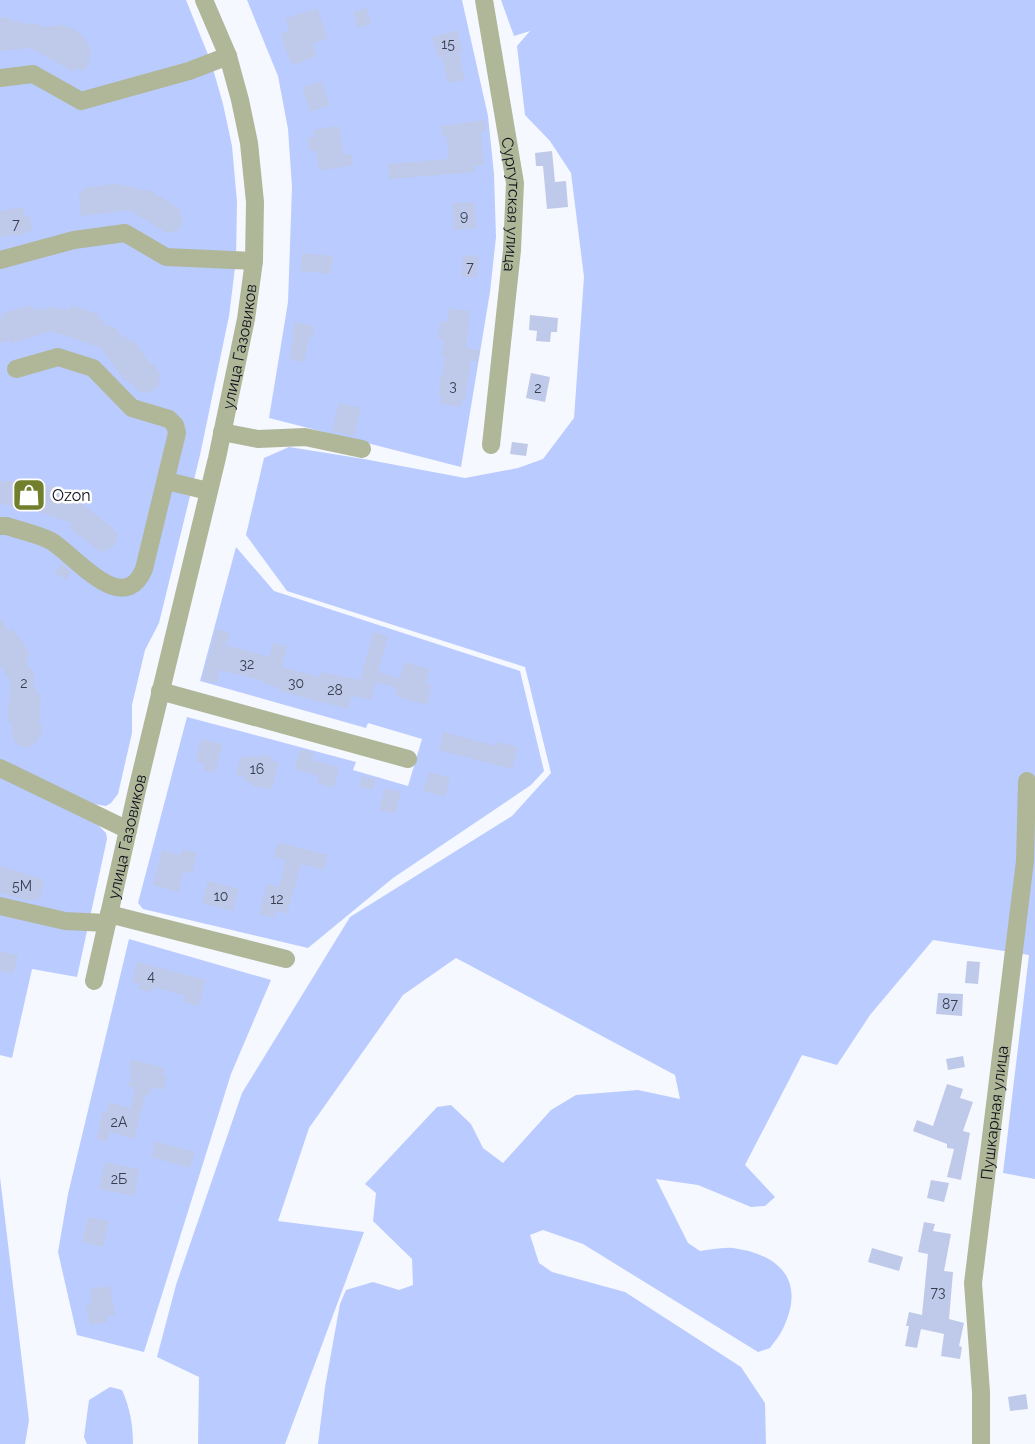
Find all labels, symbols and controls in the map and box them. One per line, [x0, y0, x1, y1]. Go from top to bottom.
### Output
house number: 15 [441, 36, 455, 52]
street label: Сургутская улица [497, 136, 524, 273]
house number: 9 [460, 208, 468, 224]
house number: 7 [12, 216, 20, 232]
house number: 7 [466, 259, 474, 275]
street label: улица Газовиков [218, 283, 261, 411]
house number: 3 [449, 378, 457, 394]
house number: 2 [534, 380, 542, 396]
shop icon: Ozon [11, 477, 47, 513]
place label: Ozon [52, 486, 91, 505]
house number: 32 [240, 656, 254, 672]
house number: 2 [20, 675, 28, 691]
house number: 30 [288, 675, 304, 691]
house number: 28 [327, 682, 343, 698]
house number: 16 [250, 761, 264, 777]
street label: улица Газовиков [104, 772, 150, 901]
house number: 5М [12, 878, 32, 894]
house number: 10 [214, 888, 228, 904]
house number: 12 [270, 891, 284, 907]
house number: 4 [147, 968, 155, 984]
house number: 87 [942, 996, 958, 1012]
street label: Пушкарная улица [977, 1044, 1012, 1181]
house number: 2А [111, 1114, 128, 1130]
house number: 2Б [111, 1171, 127, 1187]
house number: 73 [931, 1284, 945, 1300]

